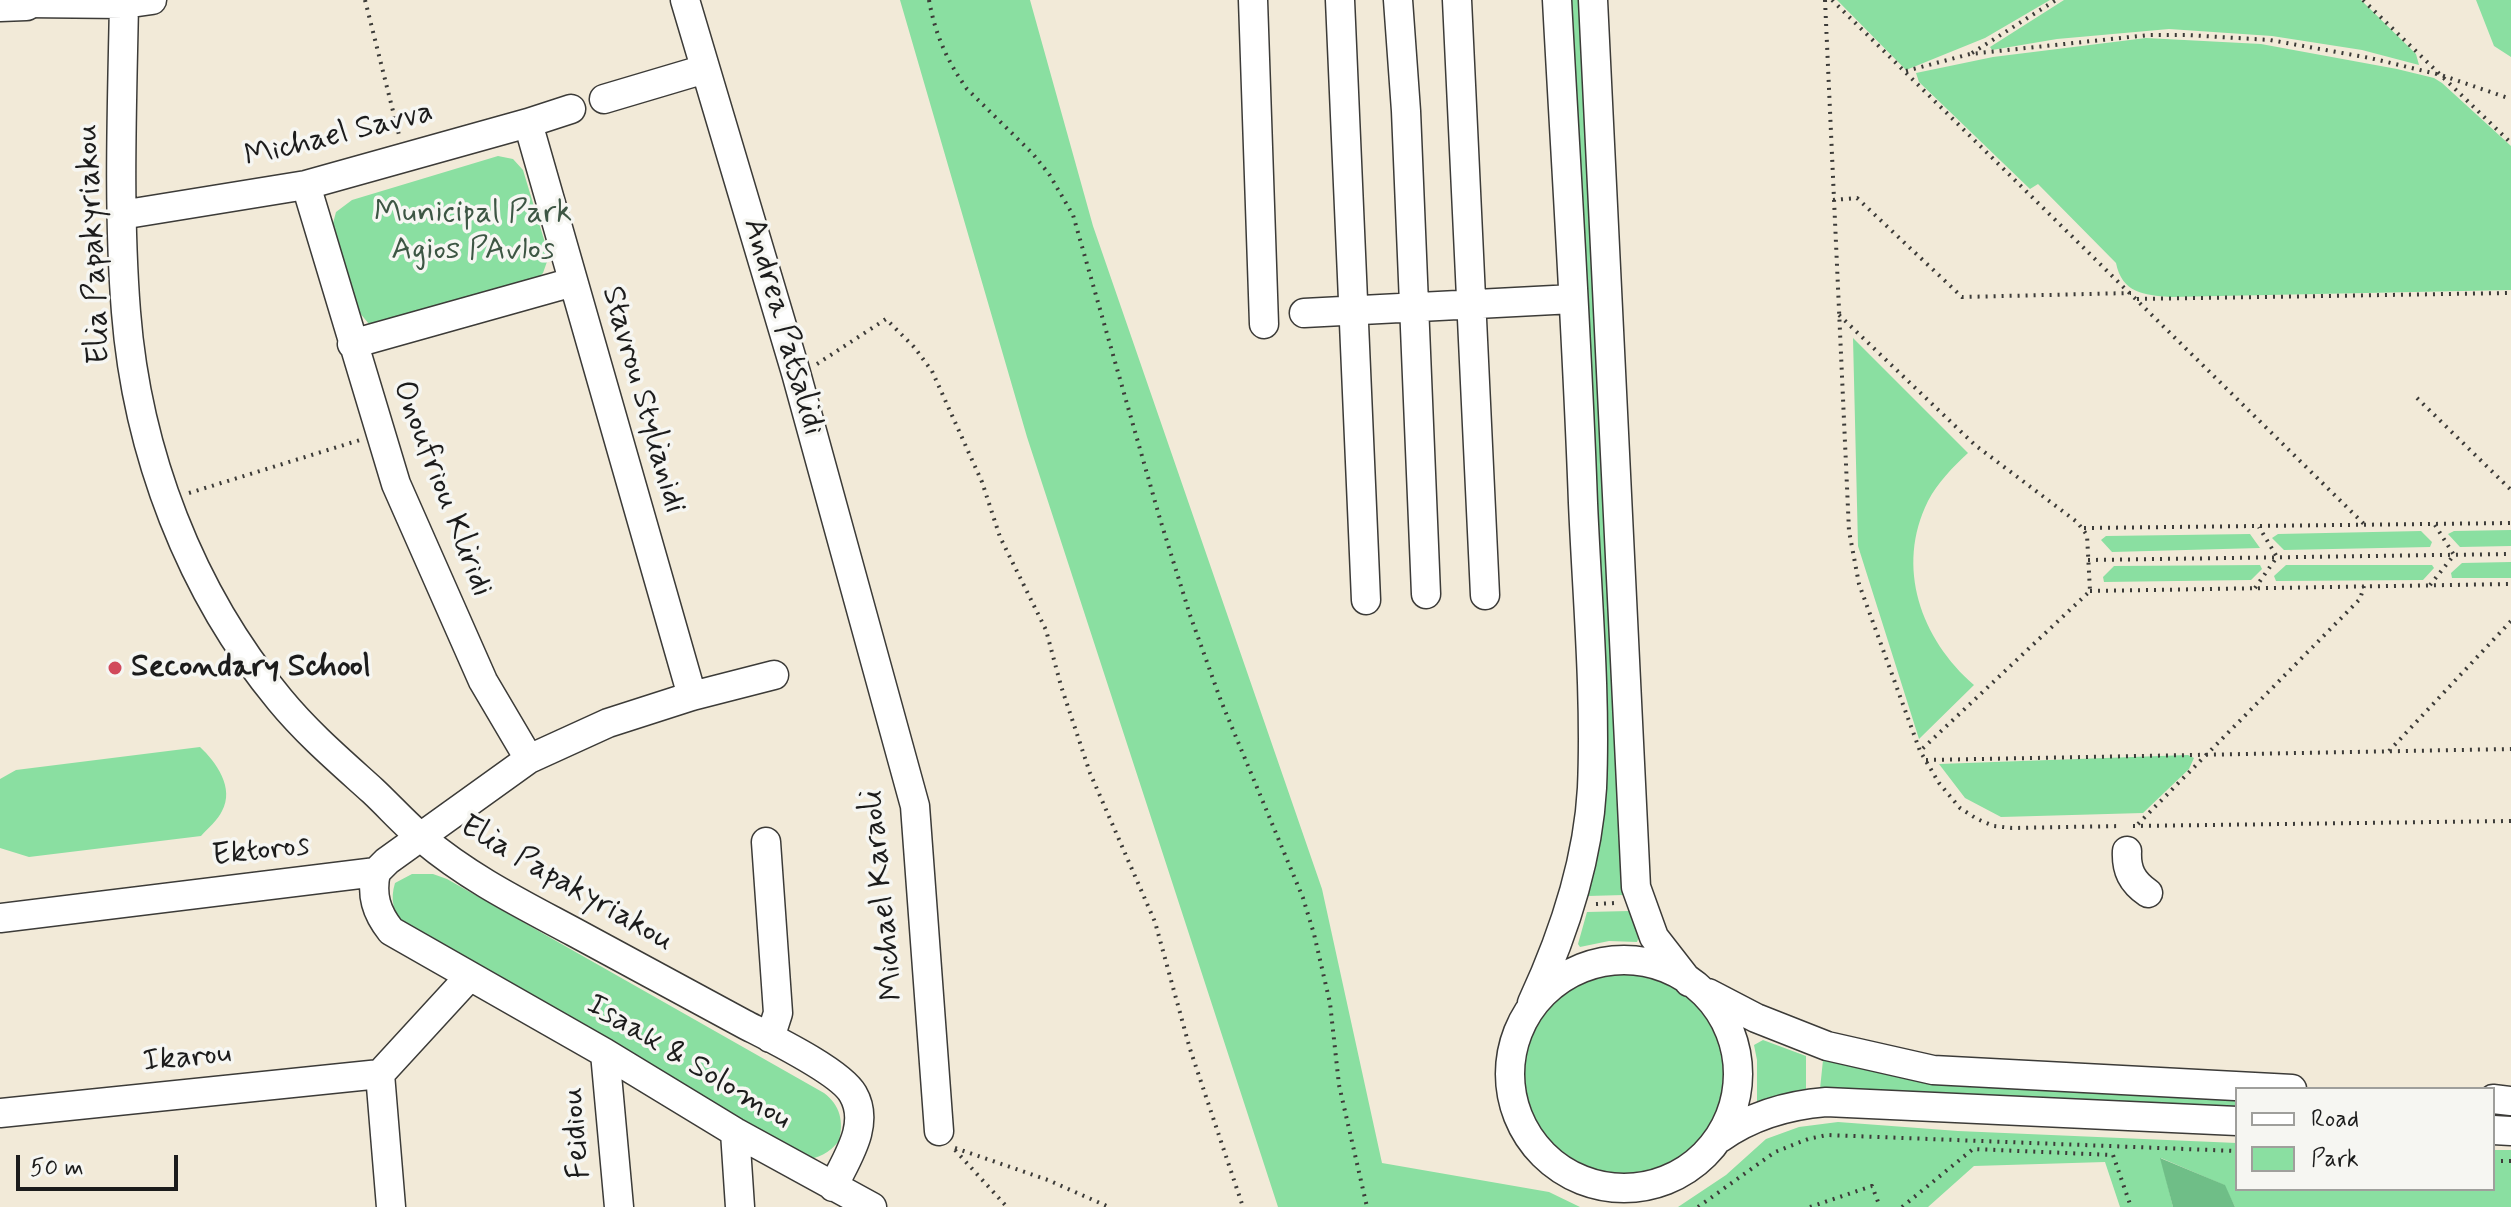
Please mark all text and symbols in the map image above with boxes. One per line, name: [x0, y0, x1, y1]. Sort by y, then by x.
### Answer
street label: Michael Savva: [241, 94, 437, 178]
street label: Elia Papakyriakou: [70, 123, 120, 365]
park label: Municipal Park Agios PAvlos: [374, 195, 572, 270]
street label: Andrea Patsalidi: [733, 214, 831, 440]
street label: Stavrou Stylianidi: [591, 282, 693, 518]
street label: Onoufriou Kliridi: [382, 375, 500, 603]
place label: Secondary School: [131, 649, 371, 687]
marker: Secondary School: [106, 659, 124, 677]
street label: Michael Karaoli: [854, 788, 914, 1002]
street label: Elia Papakyriakou: [452, 808, 680, 962]
street label: Ektoros: [210, 827, 312, 877]
street label: Isaak & Solomou: [579, 987, 797, 1139]
street label: Ikarou: [141, 1035, 233, 1083]
street label: Feidiou: [555, 1086, 601, 1180]
legend: [2235, 1087, 2495, 1191]
text: Road: [2311, 1104, 2359, 1135]
scale bar: [20, 1139, 182, 1189]
text: Park: [2311, 1144, 2359, 1175]
text: 50 m: [30, 1153, 84, 1184]

